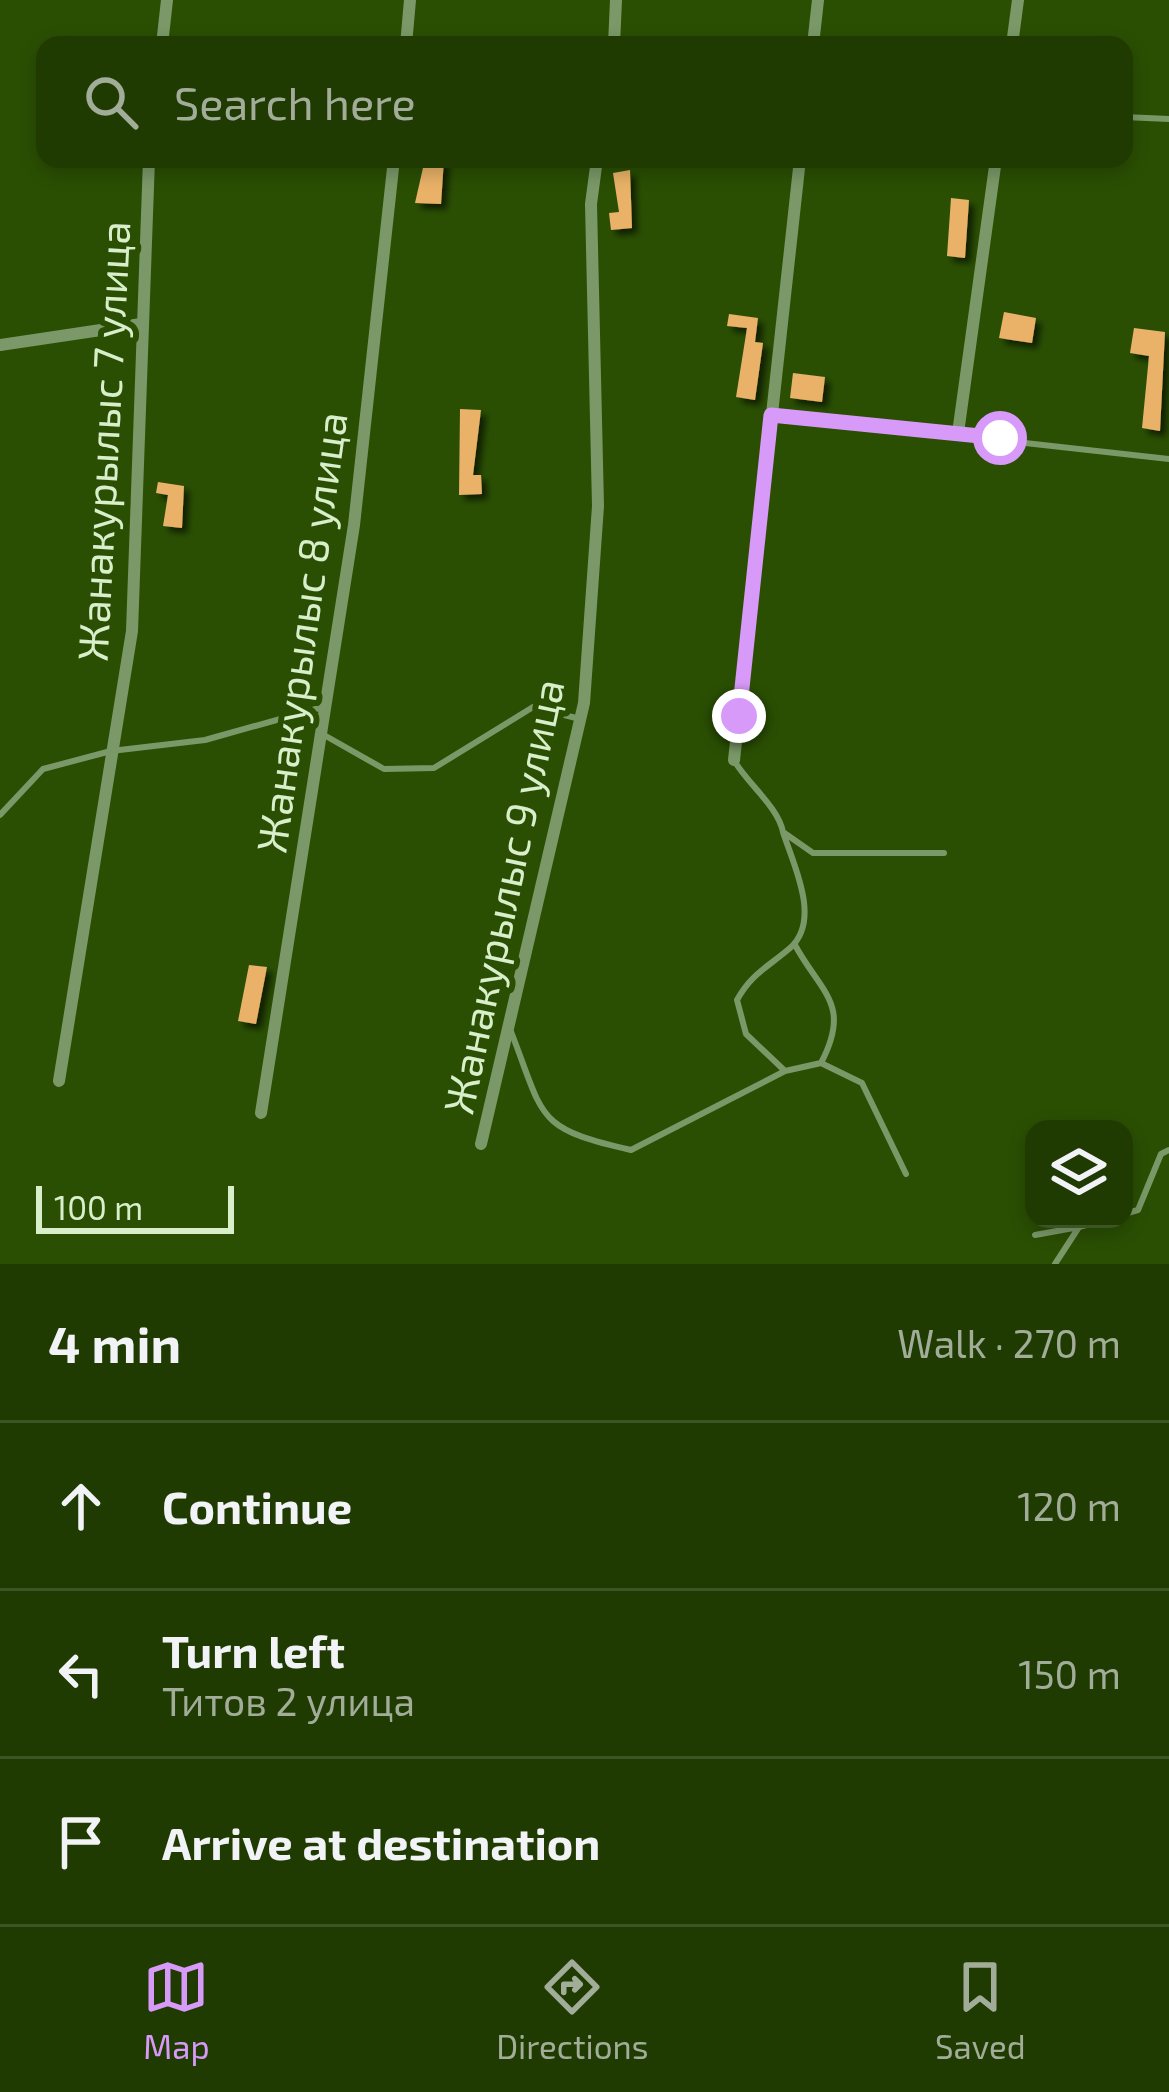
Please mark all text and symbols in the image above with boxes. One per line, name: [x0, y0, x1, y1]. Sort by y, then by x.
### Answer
search box: [36, 36, 1133, 168]
icon: search: [78, 69, 144, 135]
text: Search here: [174, 75, 416, 129]
street label: Жанакурылыс 7 улица: [66, 220, 139, 662]
street label: Жанакурылыс 8 улица: [244, 408, 357, 856]
route start: [973, 411, 1027, 465]
street label: Жанакурылыс 9 улица: [431, 674, 574, 1118]
route end: [712, 689, 766, 743]
map controls: [1025, 1120, 1133, 1228]
button: layers: [1025, 1120, 1133, 1228]
scale bar: [36, 1180, 234, 1233]
text: 100 m: [54, 1187, 143, 1227]
text: 4 min: [48, 1312, 181, 1373]
text: Walk · 270 m: [897, 1319, 1121, 1366]
icon: ahead: [48, 1473, 114, 1539]
text: Continue: [162, 1479, 352, 1533]
text: 120 m: [1017, 1482, 1121, 1529]
text: Turn left: [162, 1623, 345, 1677]
icon: left: [48, 1641, 114, 1707]
text: 150 m: [1018, 1650, 1121, 1697]
text: Титов 2 улица: [162, 1677, 415, 1724]
icon: arrive: [48, 1809, 114, 1875]
text: Arrive at destination: [162, 1815, 600, 1869]
tab: Map: [143, 1954, 210, 2066]
tab: Directions: [496, 1954, 648, 2066]
tab: Saved: [935, 1954, 1026, 2066]

